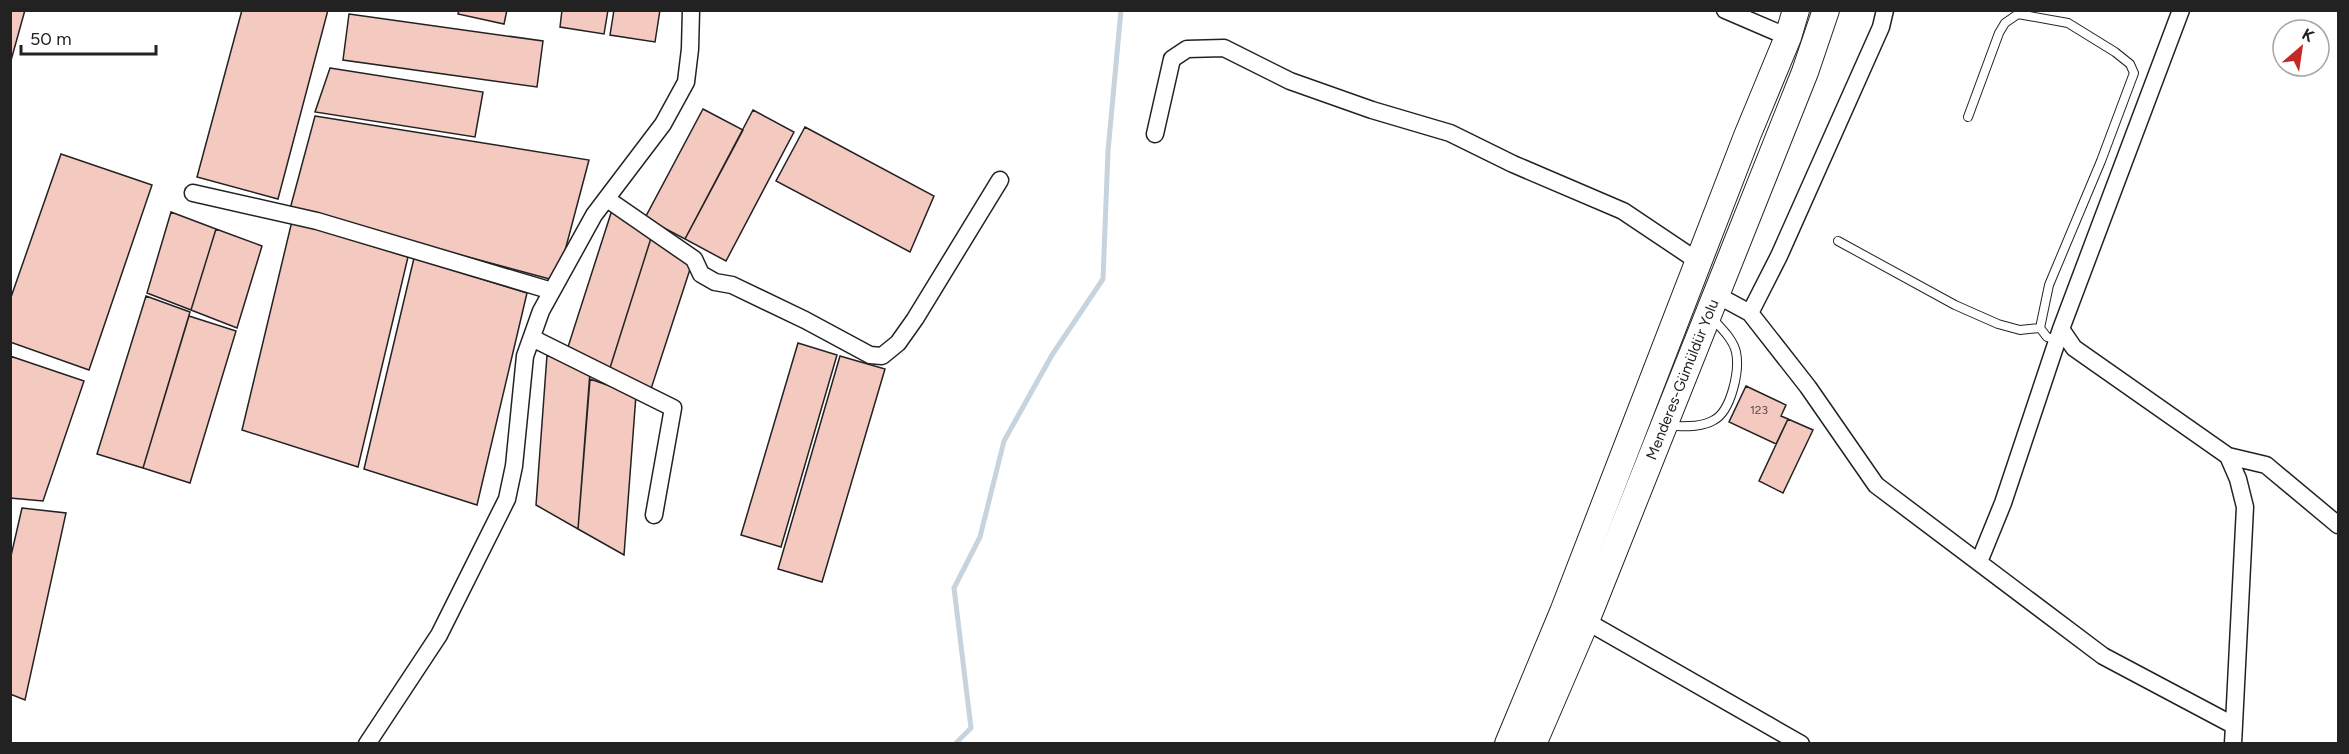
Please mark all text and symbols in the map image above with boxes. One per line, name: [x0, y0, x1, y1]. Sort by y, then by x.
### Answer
scale bar: [21, 18, 156, 56]
north arrow: [2271, 18, 2331, 78]
text: K: [2299, 24, 2318, 46]
text: 50 m: [30, 28, 72, 50]
street label: Menderes-Gümüldür Yolu: [1642, 296, 1723, 462]
house number: 123: [1750, 403, 1768, 417]

